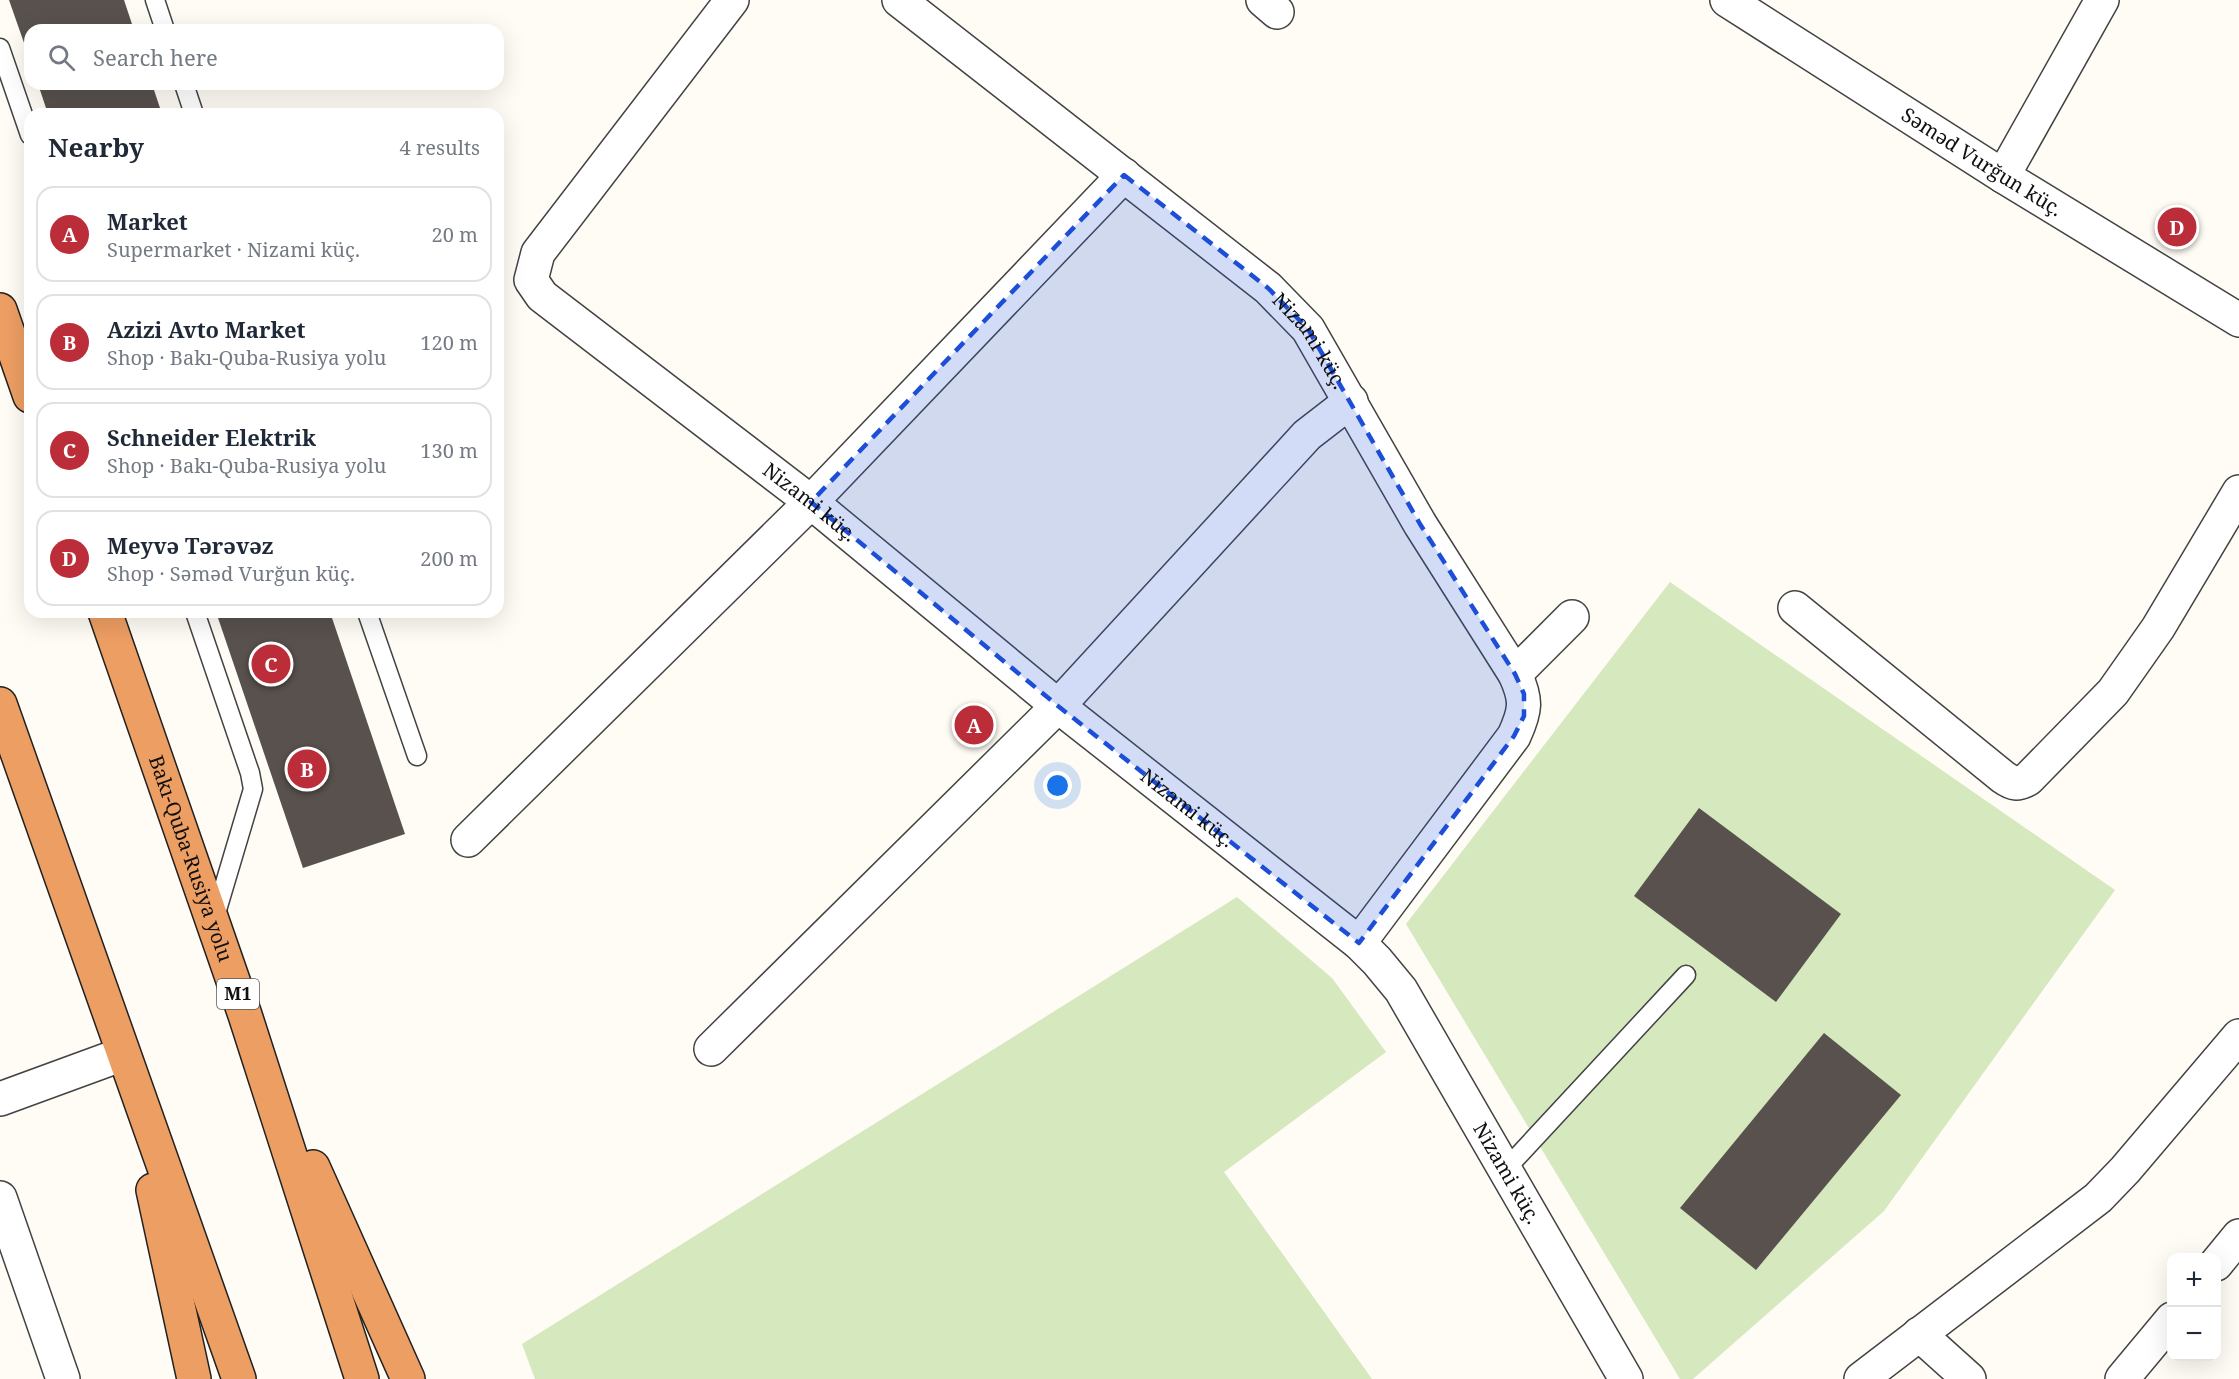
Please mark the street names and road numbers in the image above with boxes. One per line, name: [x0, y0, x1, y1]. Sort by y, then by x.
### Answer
street label: Səməd Vurğun küç.: [1897, 101, 2068, 222]
street label: Nizami küç.: [1267, 286, 1354, 394]
street label: Nizami küç.: [758, 456, 863, 547]
street label: Bakı-Quba-Rusiya yolu: [143, 752, 240, 965]
street label: Nizami küç.: [1135, 762, 1240, 853]
road number: M1: [217, 979, 259, 1009]
street label: Nizami küç.: [1467, 1117, 1547, 1228]

